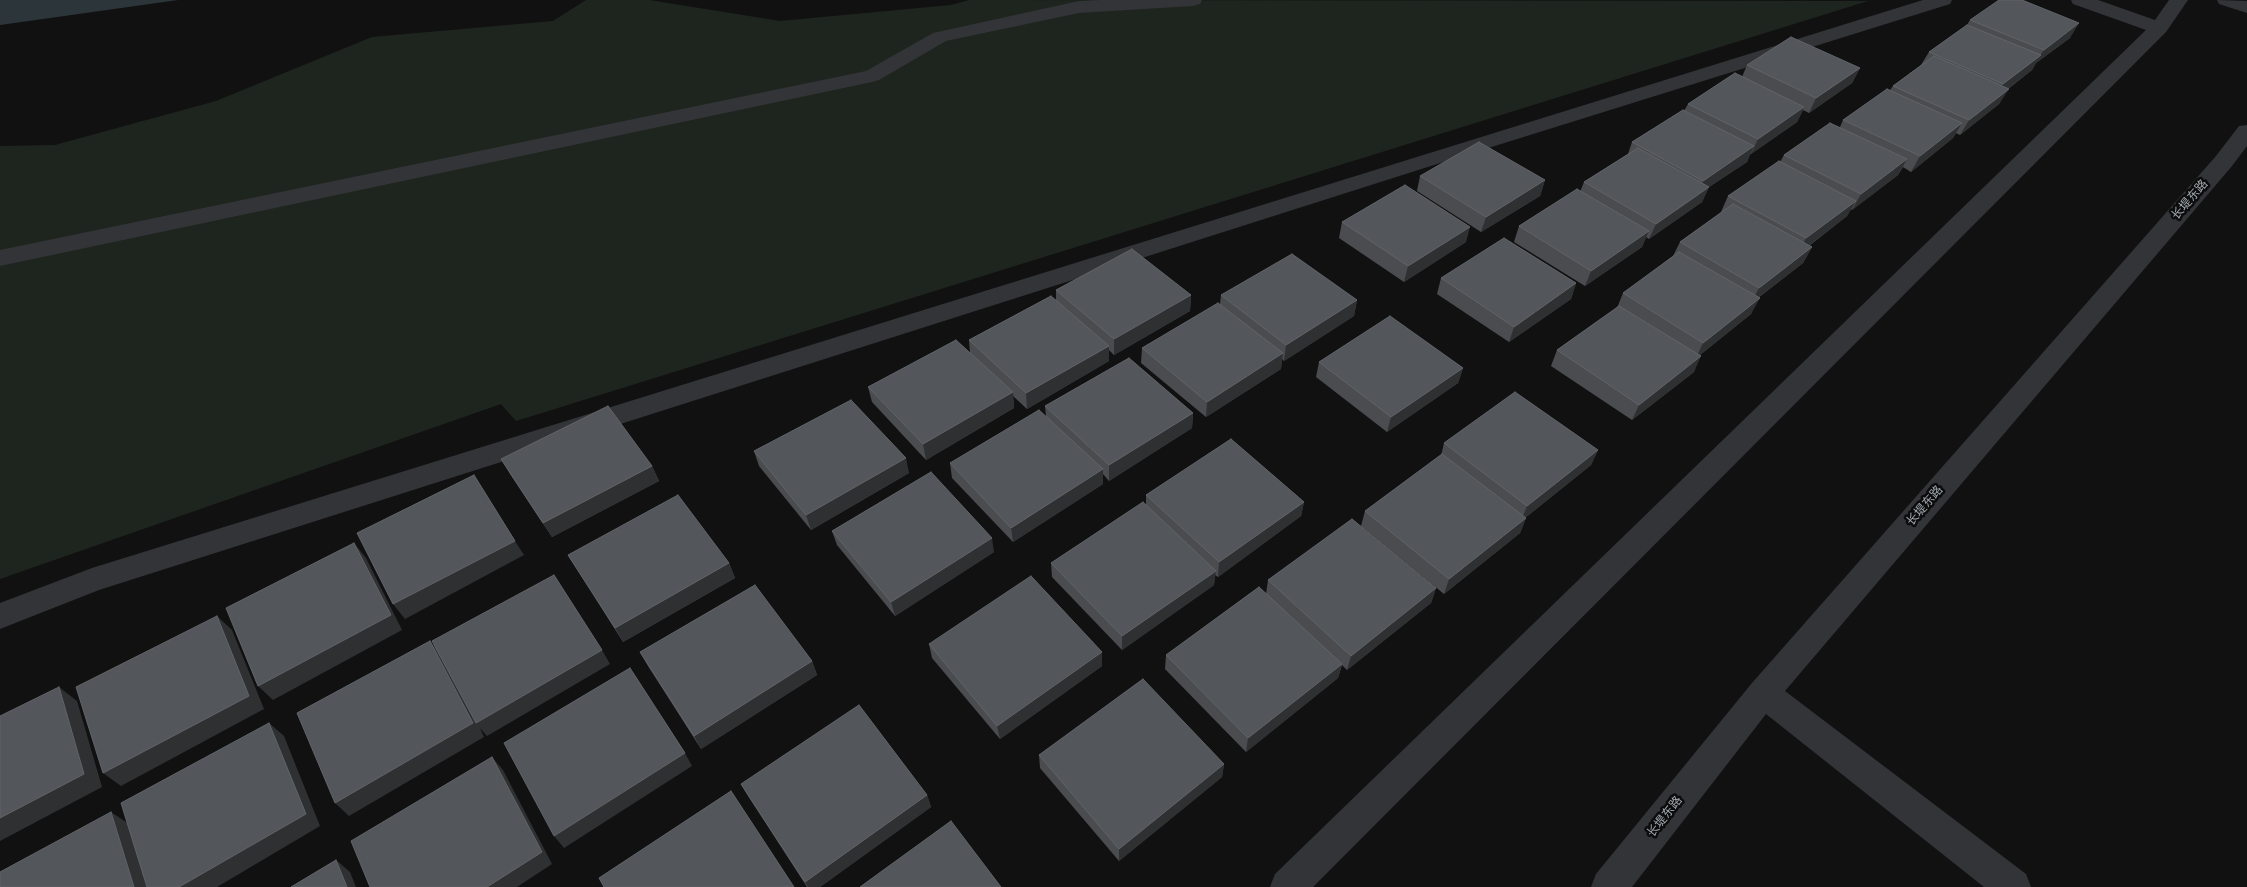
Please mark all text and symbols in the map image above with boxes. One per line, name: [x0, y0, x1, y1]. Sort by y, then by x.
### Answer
street label: 长堤东路: [2169, 177, 2211, 223]
street label: 长堤东路: [1904, 483, 1946, 529]
street label: 长堤东路: [1645, 794, 1685, 840]

